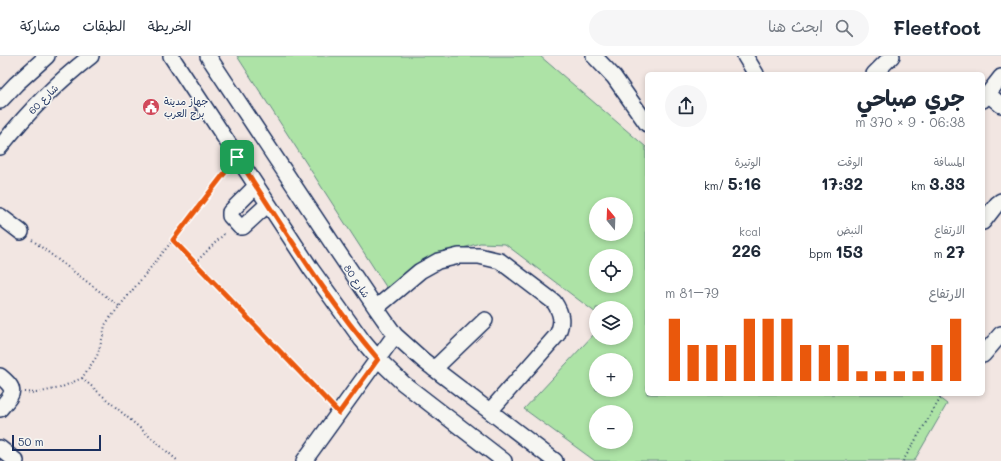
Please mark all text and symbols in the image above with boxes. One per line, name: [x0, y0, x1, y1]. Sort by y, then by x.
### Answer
search box: [589, 10, 869, 46]
text: Fleetfoot: [893, 15, 981, 40]
text: مشاركة: [20, 16, 60, 35]
text: الطبقات: [82, 16, 126, 35]
text: الخريطة: [148, 16, 191, 35]
text: ابحث هنا: [768, 16, 823, 36]
icon: search: [833, 17, 855, 39]
street label: شارع 60: [25, 81, 62, 118]
text: جري صباحي: [857, 83, 965, 112]
button: share: [665, 85, 707, 127]
place label: جهاز مدينة برج العرب: [164, 94, 209, 121]
public building icon: جهاز مدينة برج العرب: [141, 97, 161, 117]
text: 06:38 · 9 × 370 m: [855, 113, 965, 130]
pin: [220, 140, 254, 174]
icon: arrive: [226, 146, 248, 168]
text: الوتيرة: [734, 154, 761, 169]
text: الوقت: [837, 154, 863, 169]
text: المسافة: [934, 154, 965, 169]
text: 5:16: [728, 172, 761, 194]
text: 17:32: [821, 172, 863, 194]
text: 3.33: [929, 172, 965, 194]
text: /km: [704, 178, 728, 193]
text: km: [911, 178, 929, 193]
north arrow: [589, 197, 633, 241]
map controls: [589, 197, 633, 449]
text: النبض: [837, 222, 863, 237]
text: الارتفاع: [934, 222, 965, 237]
text: kcal: [739, 224, 761, 239]
text: 226: [732, 239, 761, 261]
text: 153: [835, 240, 863, 262]
text: 27: [946, 240, 965, 262]
text: bpm: [809, 246, 835, 261]
text: m: [934, 246, 946, 261]
button: locate: [589, 249, 633, 293]
street label: شارع 80: [340, 262, 373, 301]
text: 79–81 m: [665, 284, 719, 301]
text: الارتفاع: [929, 284, 965, 301]
button: layers: [589, 301, 633, 345]
button: +: [589, 353, 633, 397]
button: −: [589, 405, 633, 449]
scale bar: [12, 433, 101, 452]
text: 50 m: [18, 434, 44, 449]

